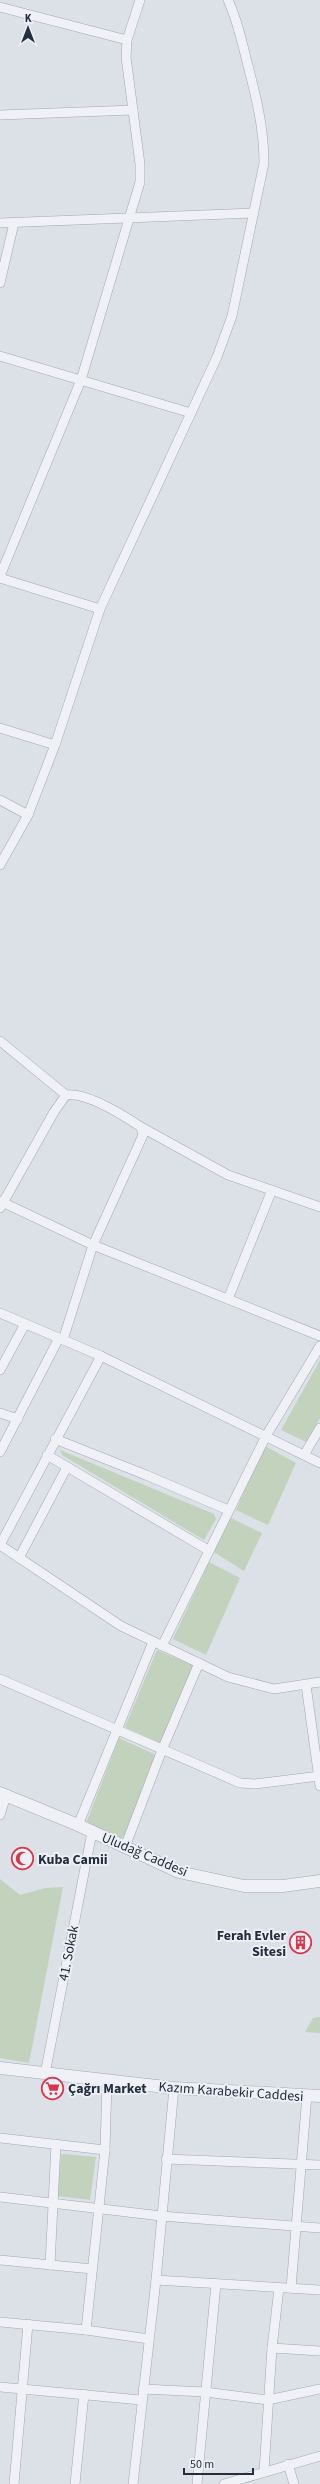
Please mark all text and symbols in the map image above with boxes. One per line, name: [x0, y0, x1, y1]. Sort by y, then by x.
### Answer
north arrow: [8, 8, 48, 48]
text: K: [25, 11, 32, 26]
street label: Uludağ Caddesi: [98, 1828, 191, 1882]
mosque icon: Kuba Camii: [9, 1846, 35, 1872]
place label: Kuba Camii: [38, 1850, 108, 1870]
street label: 41. Sokak: [54, 1924, 84, 1983]
place label: Ferah Evler Sitesi: [217, 1926, 286, 1962]
building icon: Ferah Evler Sitesi: [288, 1930, 314, 1956]
supermarket icon: Çağrı Market: [40, 2075, 66, 2101]
street label: Kazım Karabekir Caddesi: [158, 2077, 304, 2107]
place label: Çağrı Market: [68, 2079, 147, 2099]
scale bar: [184, 2450, 253, 2476]
text: 50 m: [190, 2456, 214, 2473]

